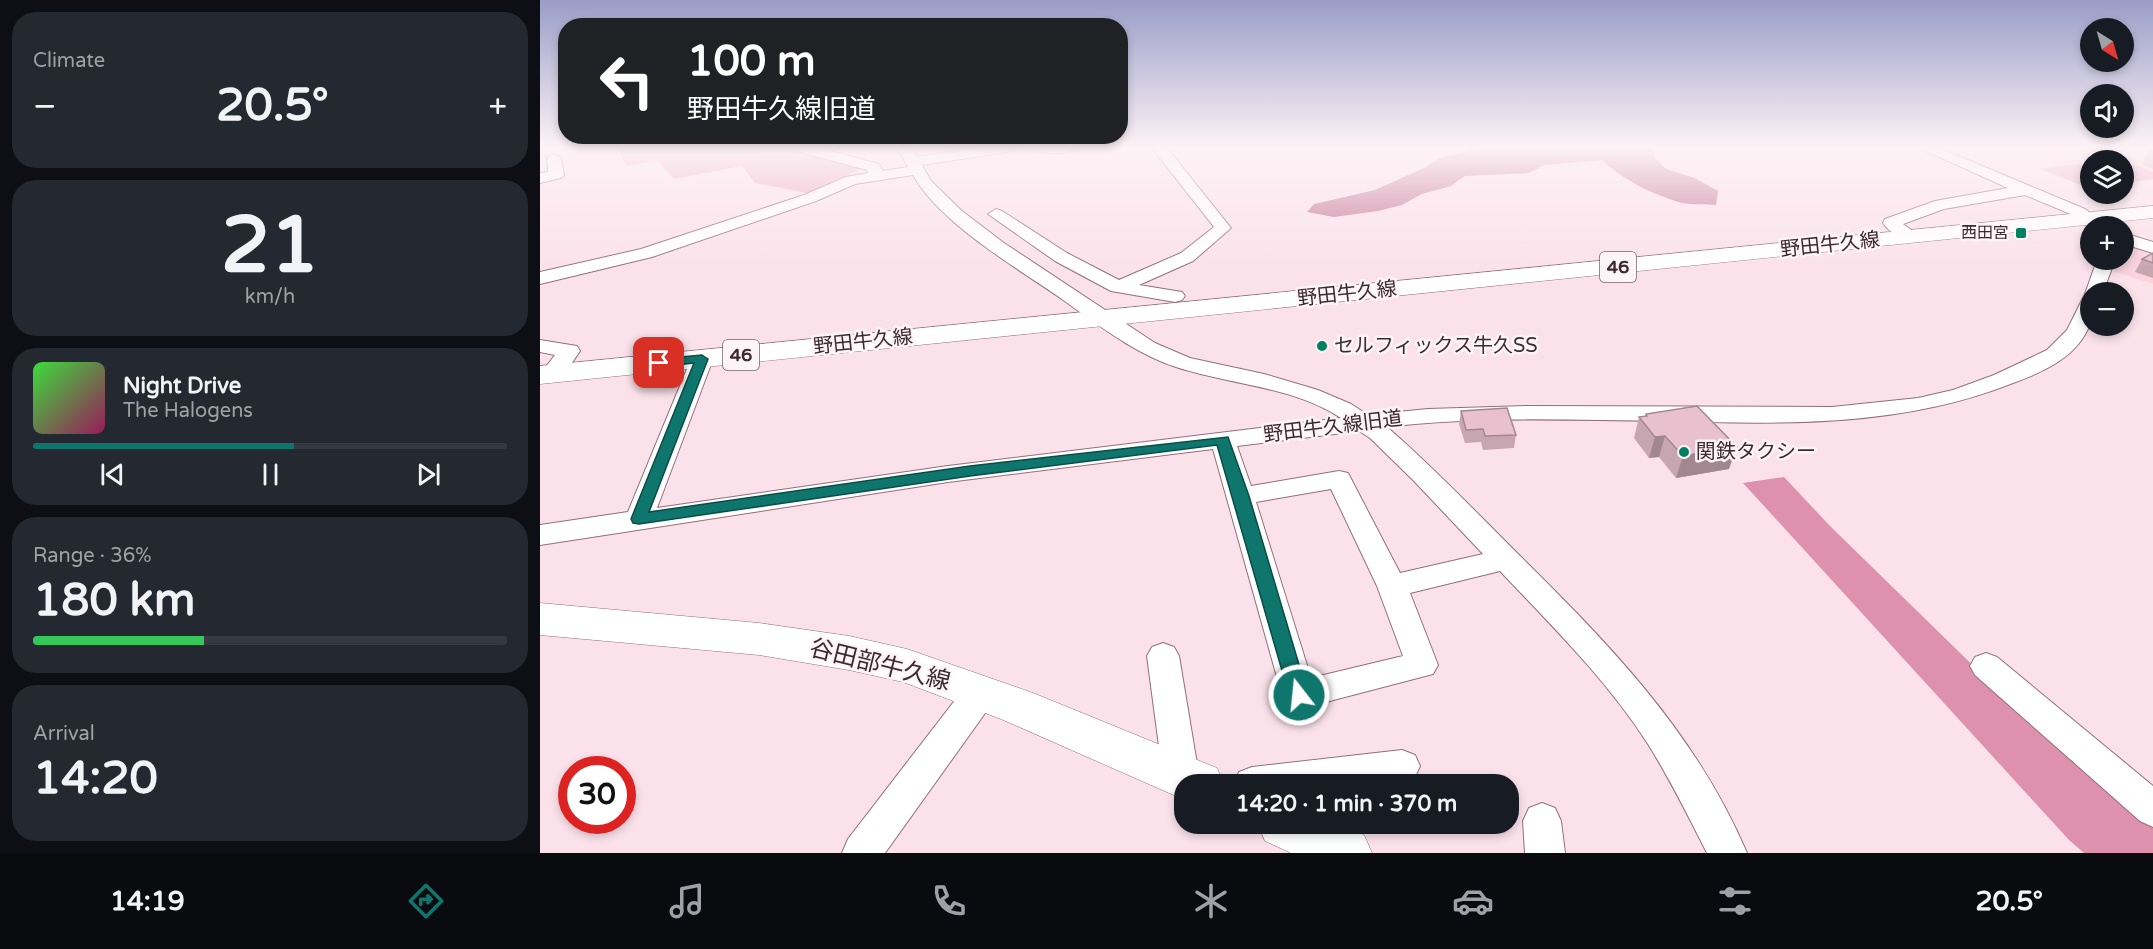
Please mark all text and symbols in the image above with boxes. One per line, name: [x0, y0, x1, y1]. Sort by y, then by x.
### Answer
north arrow: [2080, 18, 2134, 72]
map controls: [2080, 18, 2134, 336]
text: 100 m: [687, 36, 816, 87]
icon: left: [588, 42, 666, 120]
text: Climate: [33, 49, 105, 73]
text: 20.5°: [216, 79, 329, 133]
button: sound: [2080, 84, 2134, 138]
text: −: [33, 87, 57, 126]
text: +: [488, 87, 507, 126]
text: 野田牛久線旧道: [687, 93, 876, 126]
button: layers: [2080, 150, 2134, 204]
text: 21: [221, 199, 319, 293]
button: +: [2080, 216, 2134, 270]
place label: 西田宮: [1961, 223, 2009, 243]
marker: 西田宮: [2014, 226, 2028, 240]
street label: 野田牛久線: [1779, 228, 1881, 262]
road number: 46: [1600, 252, 1636, 282]
street label: 野田牛久線: [1296, 277, 1398, 311]
button: −: [2080, 282, 2134, 336]
text: km/h: [245, 285, 295, 309]
street label: 野田牛久線: [812, 325, 914, 359]
place label: セルフィックス牛久SS: [1334, 334, 1538, 358]
pin: [633, 337, 684, 388]
marker: セルフィックス牛久SS: [1315, 339, 1329, 353]
road number: 46: [723, 340, 759, 370]
icon: arrive: [642, 346, 675, 379]
text: Night Drive: [123, 373, 241, 399]
text: The Halogens: [123, 399, 253, 423]
street label: 野田牛久線旧道: [1262, 407, 1404, 447]
place label: 関鉄タクシー: [1696, 440, 1816, 464]
marker: 関鉄タクシー: [1677, 445, 1691, 459]
icon: previous: [96, 458, 129, 491]
icon: pause: [254, 458, 287, 491]
icon: next: [412, 458, 445, 491]
text: Range · 36%: [33, 544, 152, 568]
text: 180 km: [33, 574, 195, 628]
street label: 谷田部牛久線: [807, 634, 953, 696]
position arrow: [1267, 663, 1331, 727]
text: Arrival: [33, 722, 95, 746]
text: 14:20: [33, 752, 158, 806]
speed limit sign: 30: [558, 756, 636, 834]
text: 14:20 · 1 min · 370 m: [1236, 791, 1457, 817]
icon: directions: [405, 880, 447, 922]
icon: music: [666, 880, 708, 922]
icon: phone: [928, 880, 970, 922]
icon: climate: [1190, 880, 1232, 922]
icon: car: [1452, 880, 1494, 922]
icon: filters: [1714, 880, 1756, 922]
text: 14:19: [110, 885, 185, 918]
text: 20.5°: [1975, 885, 2043, 918]

